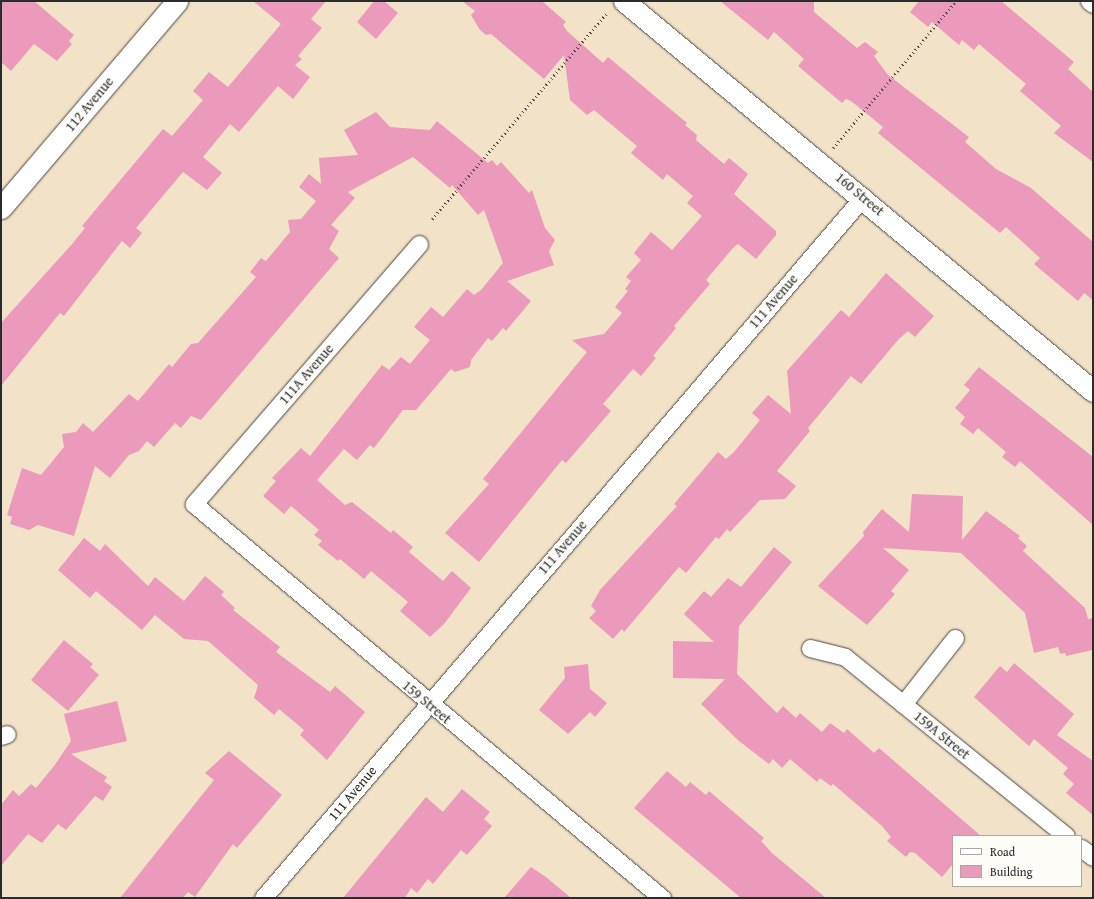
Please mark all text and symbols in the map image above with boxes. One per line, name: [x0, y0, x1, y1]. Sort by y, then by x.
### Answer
street label: 112 Avenue: [61, 73, 117, 135]
street label: 160 Street: [832, 169, 888, 219]
street label: 111 Avenue: [745, 270, 801, 332]
street label: 111A Avenue: [275, 340, 337, 408]
street label: 111 Avenue: [534, 516, 590, 578]
street label: 159 Street: [399, 677, 455, 727]
street label: 159A Street: [911, 707, 973, 763]
street label: 111 Avenue: [324, 762, 380, 824]
legend: [952, 835, 1082, 887]
text: Road: [990, 843, 1015, 860]
text: Building: [990, 863, 1033, 880]

